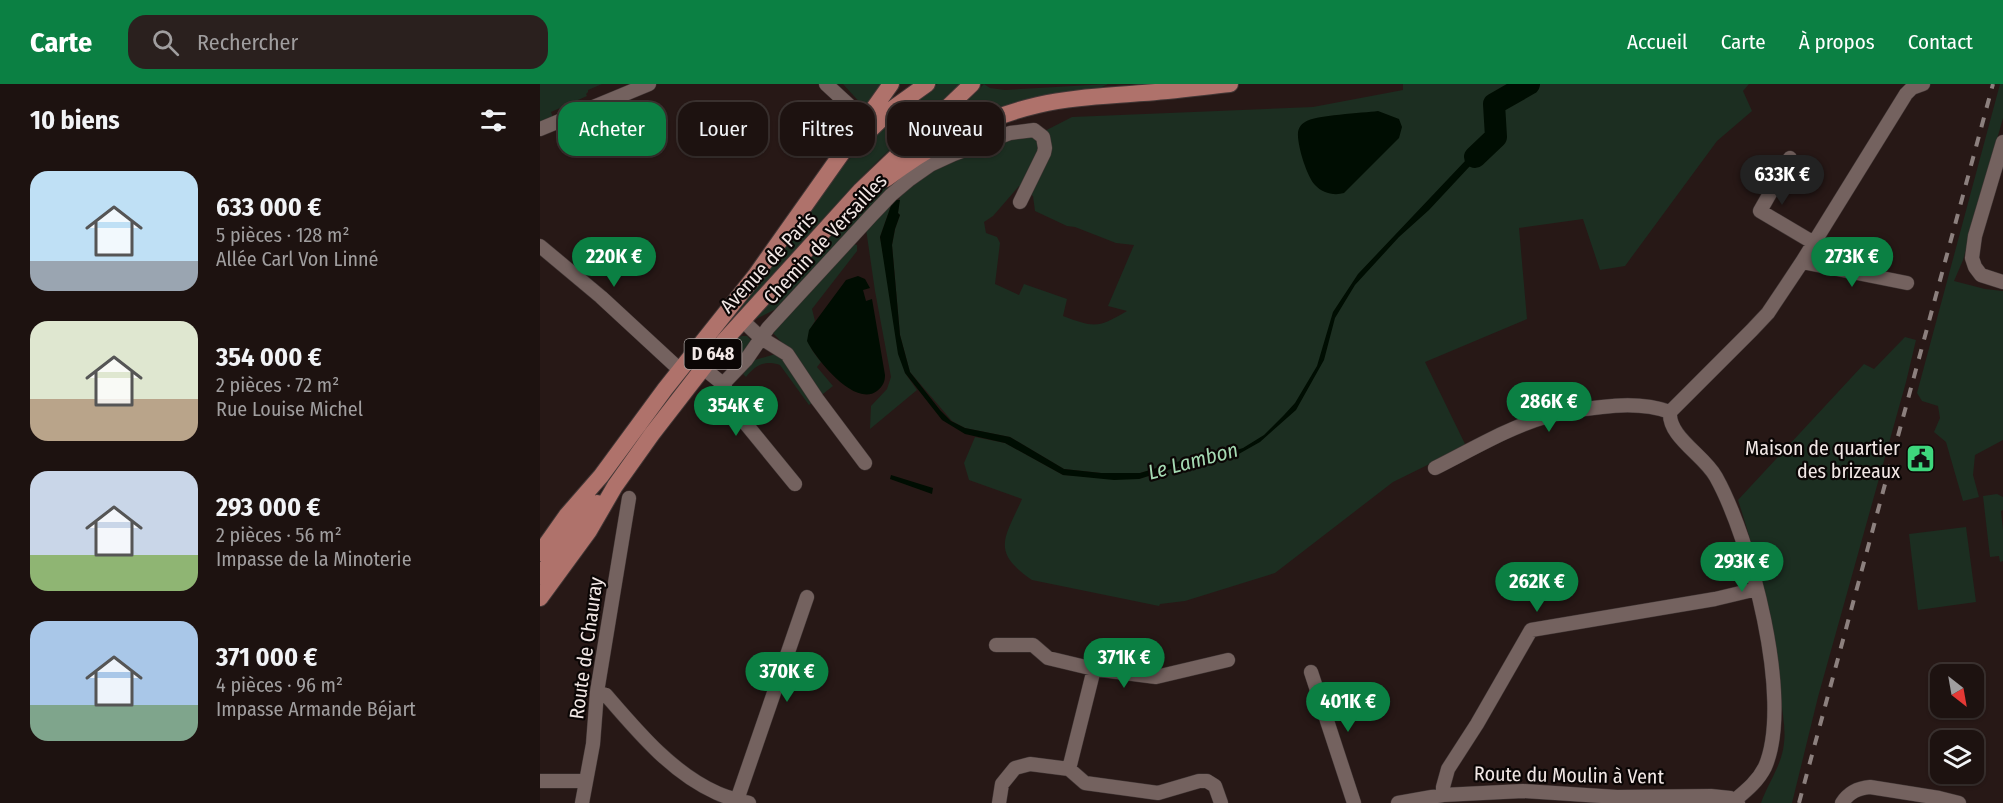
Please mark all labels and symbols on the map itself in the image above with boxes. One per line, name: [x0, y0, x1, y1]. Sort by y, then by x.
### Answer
pin: 633K €: [1733, 155, 1831, 206]
street label: Chemin de Versailles: [758, 169, 892, 309]
street label: Avenue de Paris: [715, 206, 821, 318]
pin: 220K €: [565, 237, 663, 288]
pin: 273K €: [1803, 237, 1901, 288]
road number: D 648: [684, 339, 741, 369]
pin: 286K €: [1500, 382, 1598, 433]
pin: 354K €: [687, 386, 785, 437]
water label: Le Lambon: [1145, 436, 1241, 486]
place label: Maison de quartier des brizeaux: [1745, 436, 1900, 483]
public building icon: Maison de quartier des brizeaux: [1905, 443, 1937, 475]
pin: 293K €: [1693, 542, 1791, 593]
pin: 262K €: [1488, 562, 1586, 613]
street label: Route de Chauray: [564, 575, 608, 721]
pin: 371K €: [1075, 638, 1173, 689]
pin: 370K €: [738, 652, 836, 703]
north arrow: [1930, 664, 1984, 718]
pin: 401K €: [1299, 682, 1397, 733]
street label: Route du Moulin à Vent: [1474, 761, 1665, 789]

